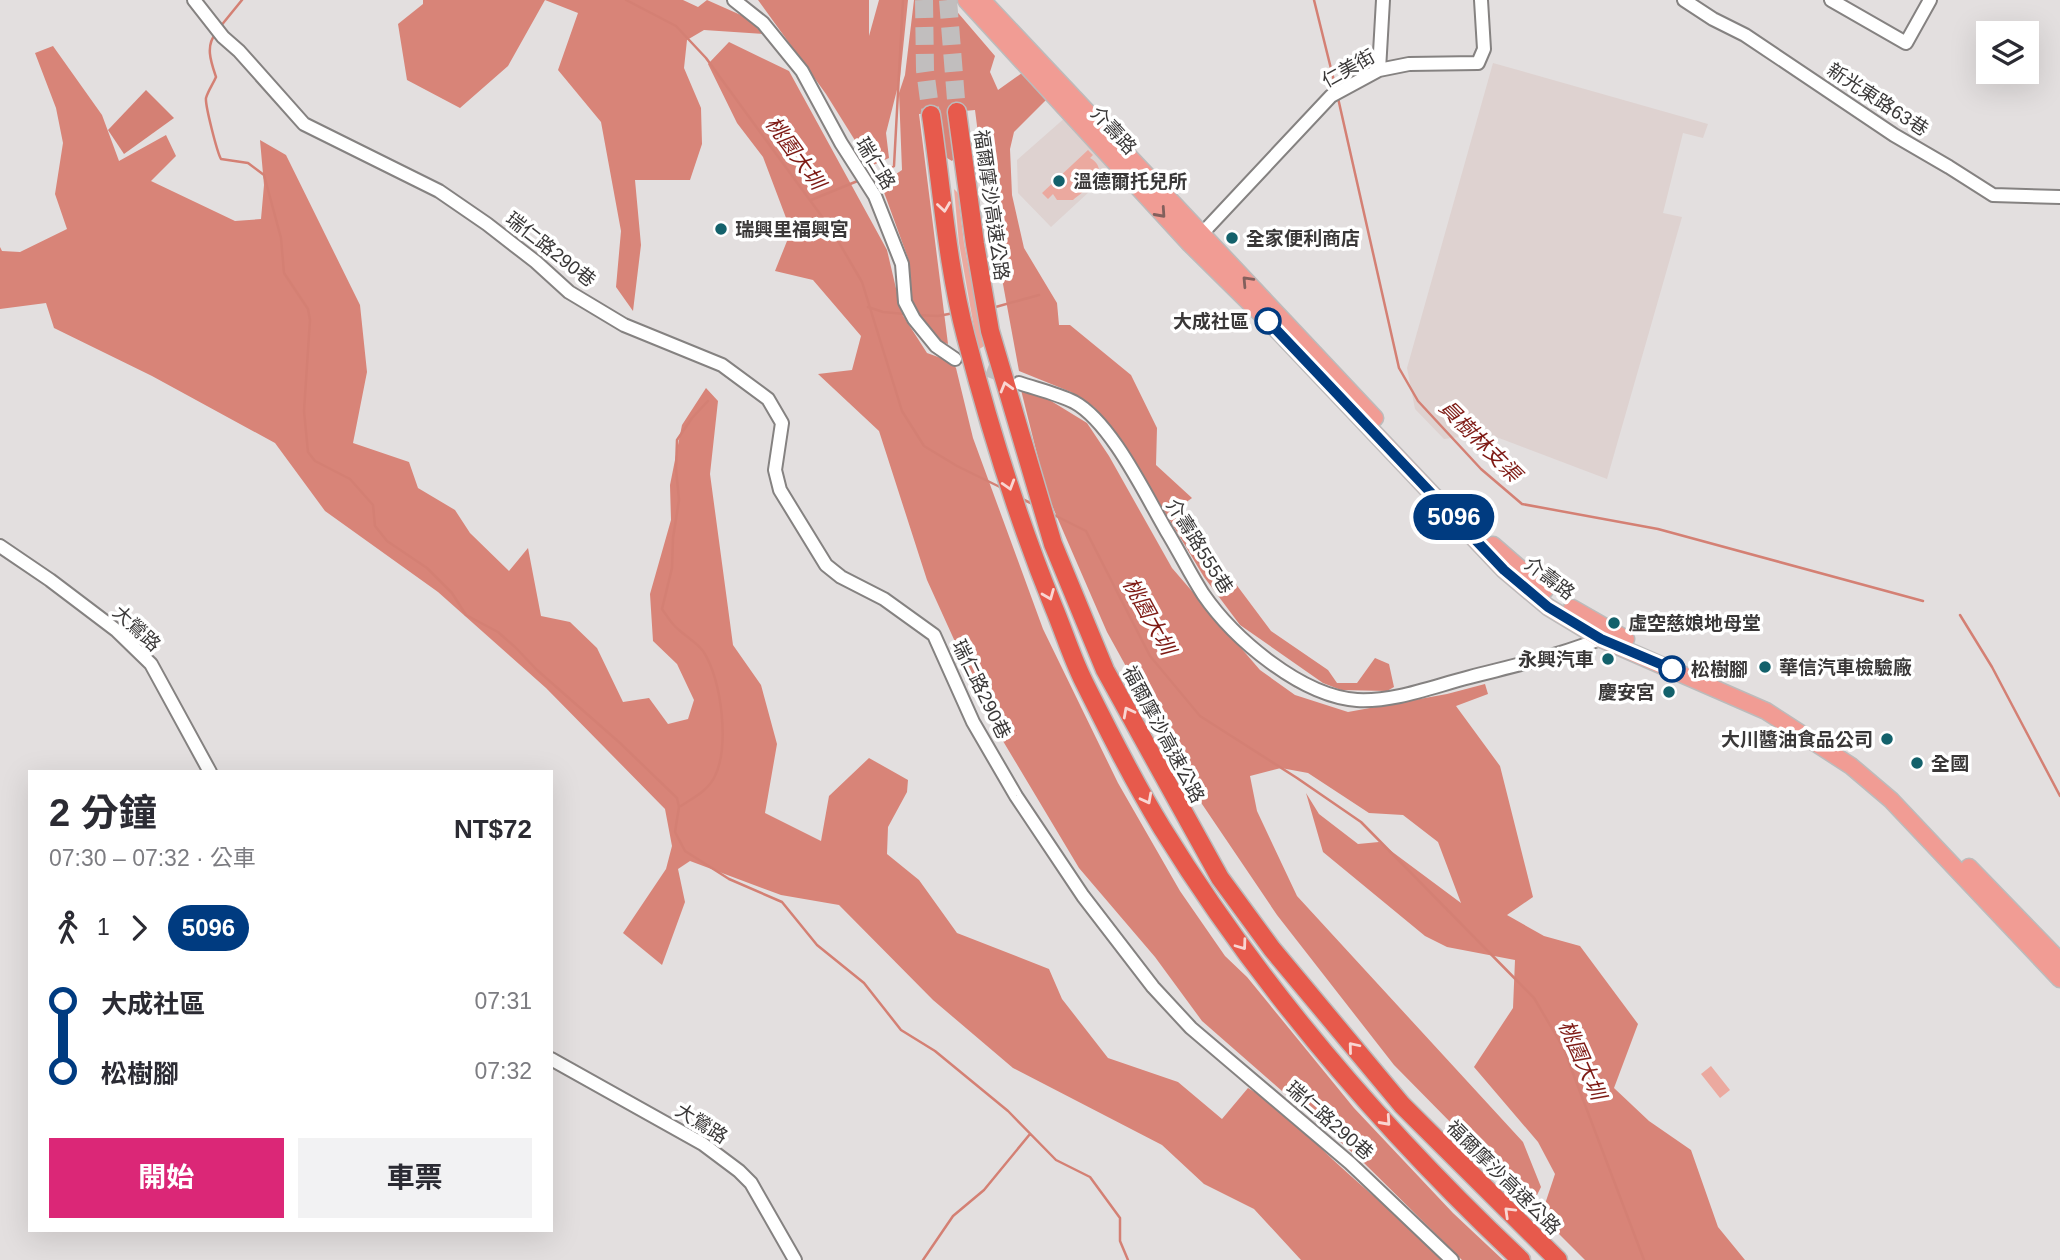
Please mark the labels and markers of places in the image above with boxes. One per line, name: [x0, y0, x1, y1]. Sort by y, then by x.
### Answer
place label: 溫德爾托兒所: [1073, 171, 1187, 192]
marker: 溫德爾托兒所: [1051, 173, 1067, 189]
place label: 瑞興里福興宮: [735, 219, 849, 240]
marker: 瑞興里福興宮: [713, 221, 729, 237]
place label: 全家便利商店: [1246, 228, 1360, 249]
marker: 全家便利商店: [1224, 230, 1240, 246]
marker: 大成社區: [1255, 308, 1281, 334]
place label: 大成社區: [1173, 311, 1249, 332]
place label: 虛空慈娘地母堂: [1628, 613, 1761, 634]
marker: 虛空慈娘地母堂: [1606, 615, 1622, 631]
place label: 永興汽車: [1518, 649, 1594, 670]
marker: 永興汽車: [1600, 651, 1616, 667]
marker: 松樹腳: [1659, 656, 1685, 682]
place label: 華信汽車檢驗廠: [1779, 657, 1912, 678]
place label: 松樹腳: [1691, 659, 1748, 680]
marker: 華信汽車檢驗廠: [1757, 659, 1773, 675]
place label: 慶安宮: [1598, 682, 1655, 703]
marker: 慶安宮: [1661, 684, 1677, 700]
place label: 大川醬油食品公司: [1721, 729, 1873, 750]
marker: 大川醬油食品公司: [1879, 731, 1895, 747]
place label: 全國: [1931, 753, 1969, 774]
marker: 全國: [1909, 755, 1925, 771]

